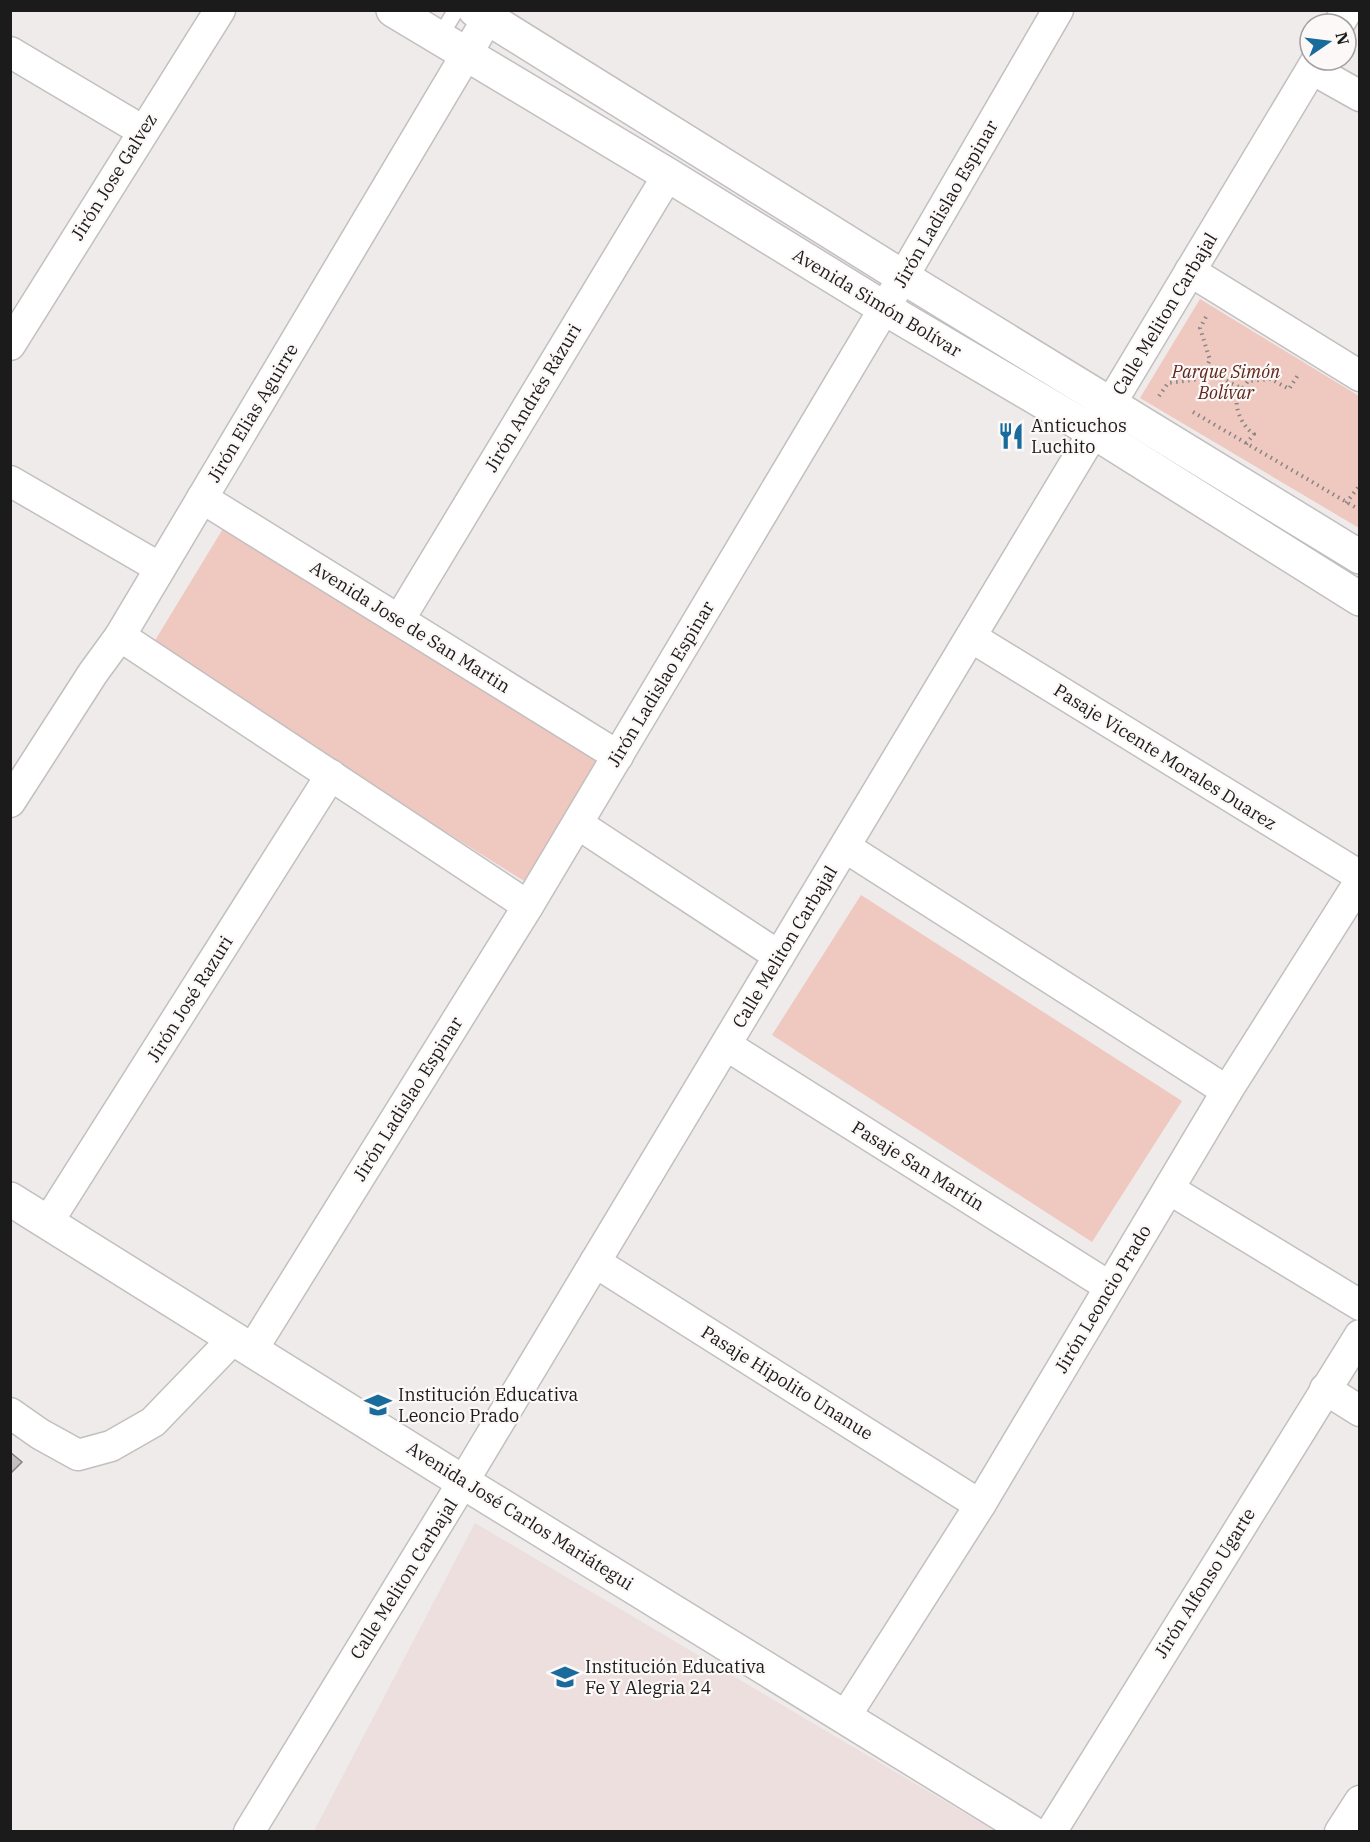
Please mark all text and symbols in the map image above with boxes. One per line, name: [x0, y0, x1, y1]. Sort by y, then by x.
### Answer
north arrow: [1298, 12, 1358, 72]
text: N: [1331, 30, 1354, 47]
street label: Jirón Jose Galvez: [65, 109, 162, 244]
street label: Jirón Ladislao Espinar: [888, 116, 1003, 292]
street label: Calle Meliton Carbajal: [1107, 228, 1222, 399]
street label: Avenida Simón Bolívar: [789, 243, 966, 362]
street label: Jirón Andrés Rázuri: [479, 319, 586, 476]
street label: Jirón Elias Aguirre: [202, 339, 303, 486]
park label: Parque Simón Bolívar: [1171, 360, 1281, 404]
place label: Anticuchos Luchito: [1031, 414, 1127, 458]
restaurant icon: Anticuchos Luchito: [996, 421, 1026, 451]
street label: Avenida Jose de San Martin: [306, 555, 515, 698]
street label: Jirón Ladislao Espinar: [602, 597, 719, 771]
street label: Pasaje Vicente Morales Duarez: [1050, 678, 1281, 835]
street label: Calle Meliton Carbajal: [727, 861, 842, 1032]
street label: Jirón José Razuri: [142, 931, 238, 1066]
street label: Jirón Ladislao Espinar: [348, 1012, 468, 1185]
street label: Pasaje San Martín: [848, 1116, 989, 1216]
street label: Jirón Leoncio Prado: [1049, 1220, 1156, 1377]
street label: Pasaje Hipolito Unanue: [697, 1320, 878, 1445]
place label: Institución Educativa Leoncio Prado: [398, 1383, 578, 1427]
school or university icon: Institución Educativa Leoncio Prado: [363, 1390, 393, 1420]
street label: Avenida José Carlos Mariátegui: [403, 1436, 638, 1595]
street label: Calle Meliton Carbajal: [345, 1494, 462, 1663]
street label: Jirón Alfonso Ugarte: [1149, 1503, 1260, 1662]
place label: Institución Educativa Fe Y Alegria 24: [585, 1655, 765, 1699]
school or university icon: Institución Educativa Fe Y Alegria 24: [550, 1662, 580, 1692]

